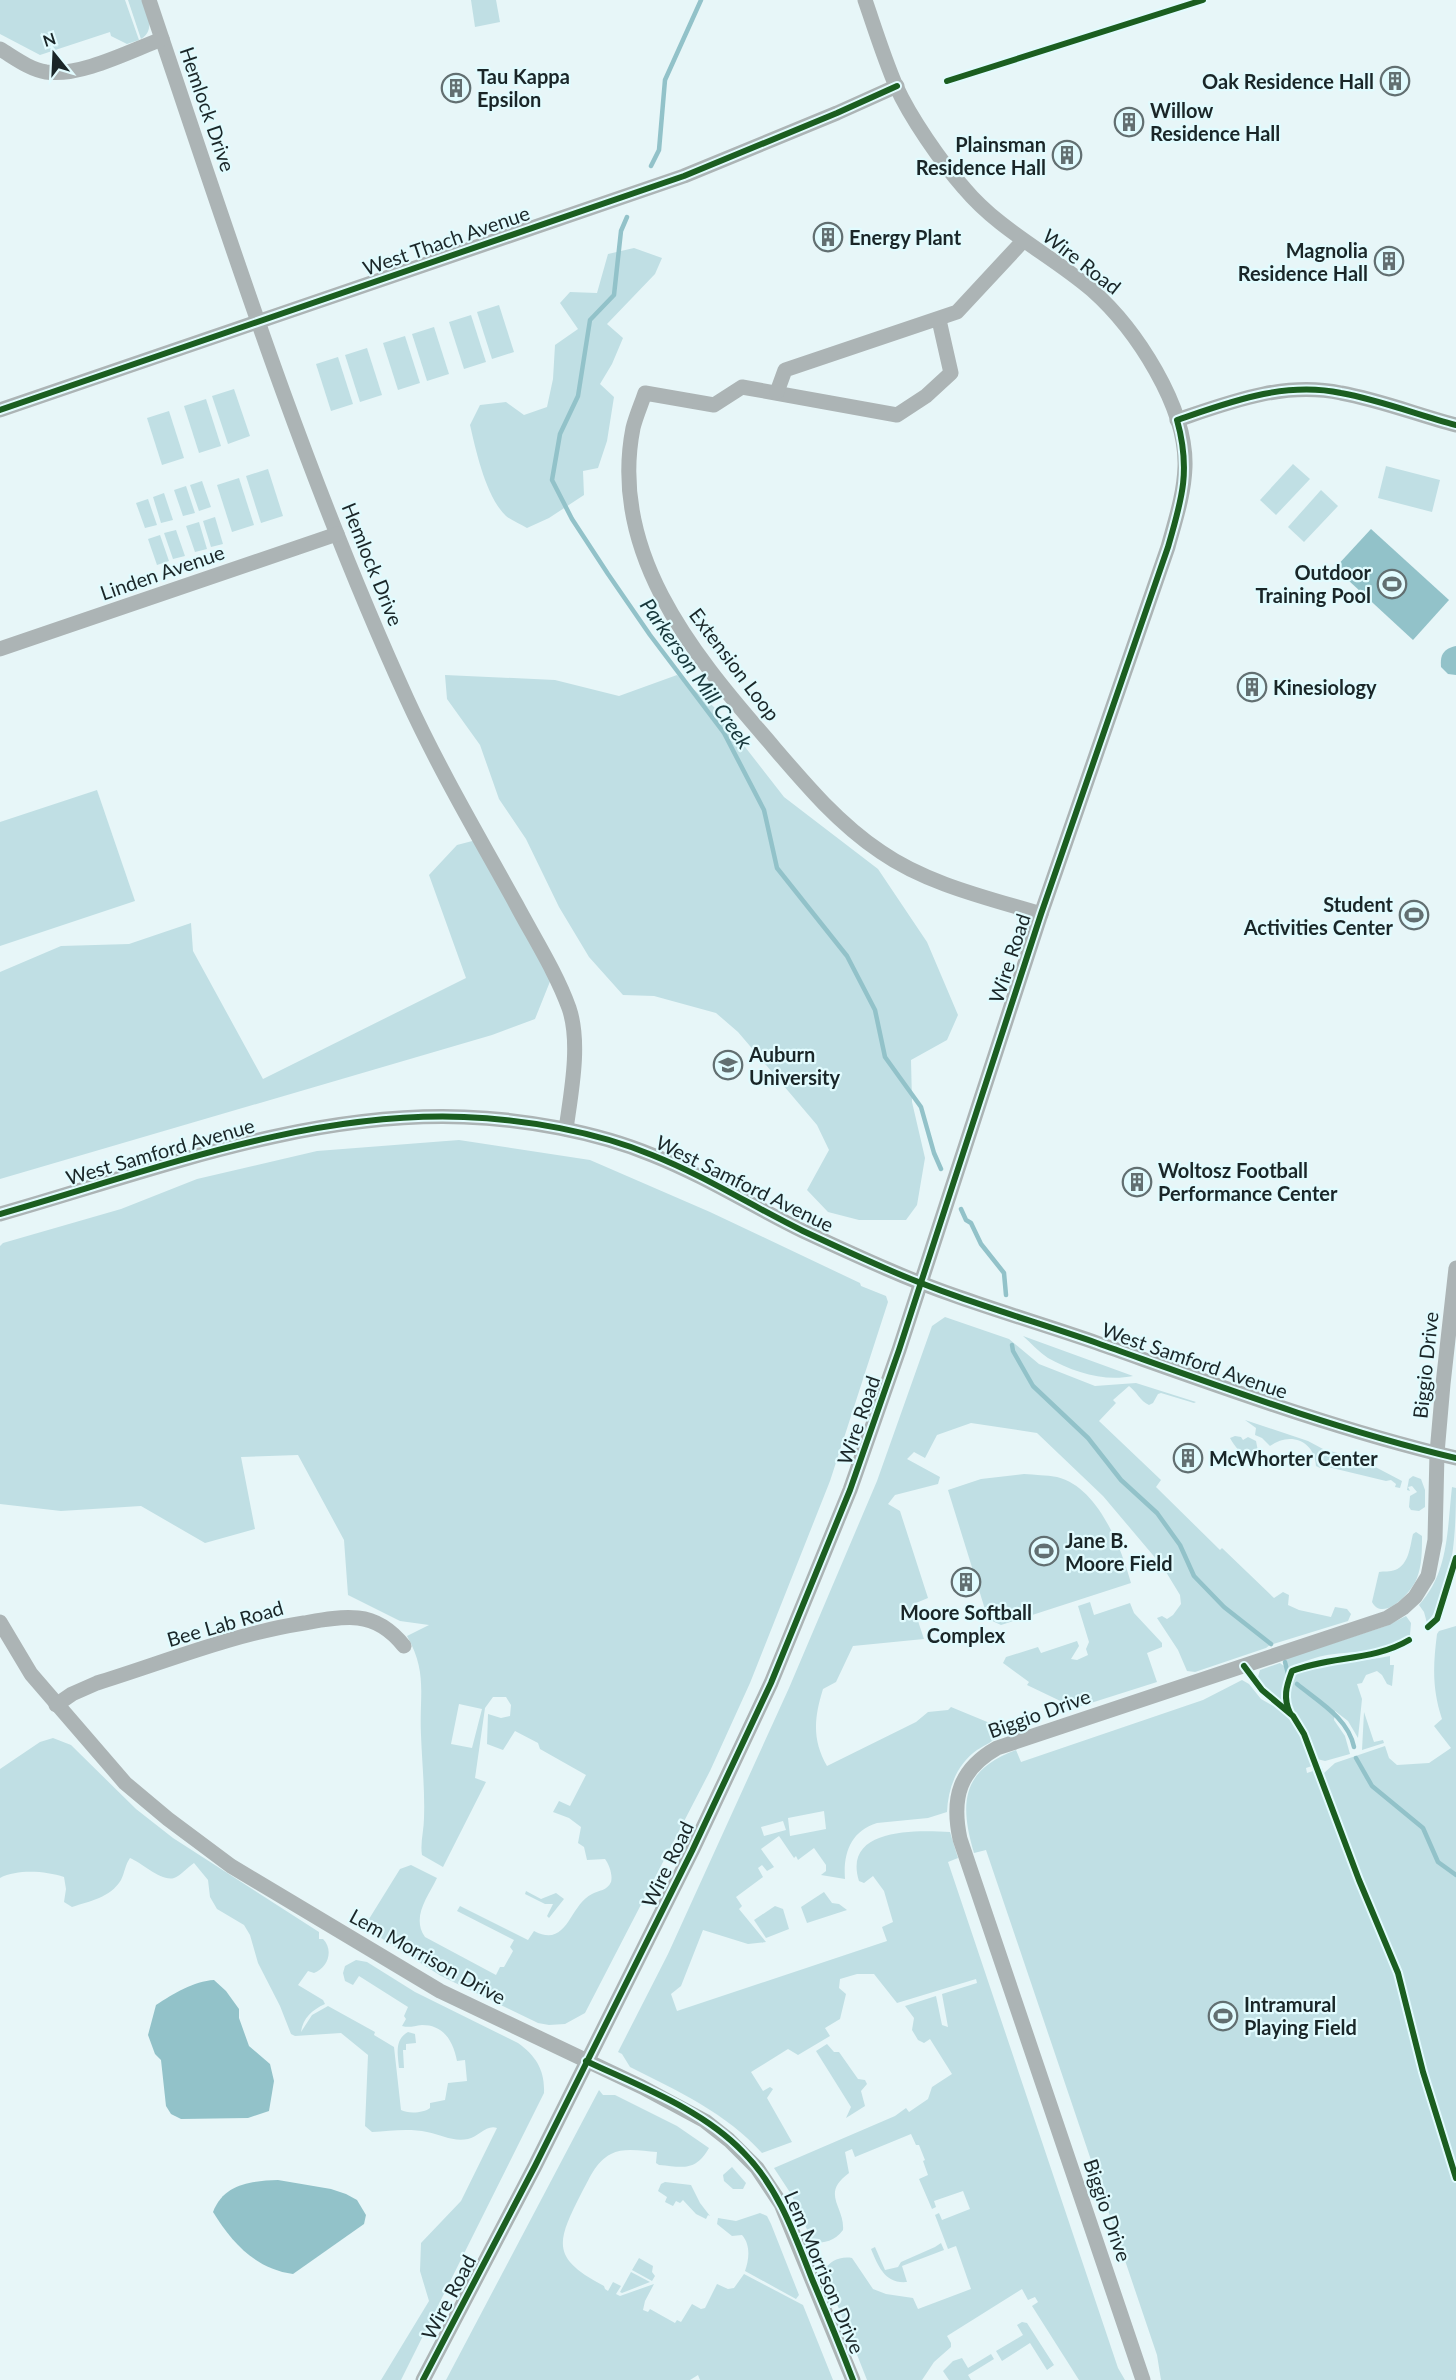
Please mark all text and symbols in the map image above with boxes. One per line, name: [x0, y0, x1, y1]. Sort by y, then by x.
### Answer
north arrow: [24, 24, 84, 84]
text: N: [40, 28, 58, 50]
street label: Hemlock Drive: [175, 43, 241, 175]
place label: Tau Kappa Epsilon: [477, 64, 570, 111]
building icon: Oak Residence Hall: [1379, 65, 1411, 97]
place label: Oak Residence Hall: [1202, 69, 1374, 93]
building icon: Tau Kappa Epsilon: [440, 72, 472, 104]
place label: Willow Residence Hall: [1150, 98, 1280, 145]
building icon: Willow Residence Hall: [1113, 106, 1145, 138]
place label: Plainsman Residence Hall: [916, 132, 1046, 179]
building icon: Plainsman Residence Hall: [1051, 139, 1083, 171]
street label: West Thach Avenue: [360, 200, 532, 280]
building icon: Energy Plant: [812, 221, 844, 253]
street label: Wire Road: [1038, 223, 1126, 299]
place label: Energy Plant: [849, 225, 962, 249]
place label: Magnolia Residence Hall: [1238, 238, 1368, 285]
building icon: Magnolia Residence Hall: [1373, 245, 1405, 277]
street label: Hemlock Drive: [337, 499, 409, 629]
street label: Linden Avenue: [97, 540, 227, 604]
place label: Outdoor Training Pool: [1256, 560, 1372, 607]
sports icon: Outdoor Training Pool: [1376, 568, 1408, 600]
water label: Parkerson Mill Creek: [636, 593, 759, 754]
street label: Extension Loop: [685, 603, 785, 725]
building icon: Kinesiology: [1236, 671, 1268, 703]
place label: Kinesiology: [1273, 675, 1377, 699]
place label: Student Activities Center: [1243, 892, 1394, 939]
sports icon: Student Activities Center: [1398, 899, 1430, 931]
street label: Wire Road: [983, 910, 1035, 1006]
place label: Auburn University: [748, 1042, 841, 1089]
school or university icon: Auburn University: [712, 1049, 744, 1081]
street label: West Samford Avenue: [63, 1113, 257, 1189]
street label: West Samford Avenue: [652, 1130, 838, 1236]
place label: Woltosz Football Performance Center: [1158, 1158, 1338, 1205]
building icon: Woltosz Football Performance Center: [1121, 1166, 1153, 1198]
street label: Biggio Drive: [1407, 1310, 1443, 1420]
street label: West Samford Avenue: [1099, 1317, 1291, 1403]
street label: Wire Road: [832, 1372, 884, 1468]
building icon: McWhorter Center: [1172, 1442, 1204, 1474]
place label: McWhorter Center: [1209, 1446, 1378, 1470]
place label: Jane B. Moore Field: [1065, 1528, 1173, 1575]
sports icon: Jane B. Moore Field: [1028, 1535, 1060, 1567]
building icon: Moore Softball Complex: [950, 1566, 982, 1598]
street label: Bee Lab Road: [164, 1595, 286, 1651]
place label: Moore Softball Complex: [900, 1600, 1032, 1647]
street label: Biggio Drive: [985, 1683, 1093, 1743]
street label: Wire Road: [636, 1817, 698, 1911]
street label: Lem Morrison Drive: [346, 1903, 510, 2009]
place label: Intramural Playing Field: [1244, 1992, 1357, 2039]
sports icon: Intramural Playing Field: [1207, 2000, 1239, 2032]
street label: Biggio Drive: [1079, 2155, 1137, 2265]
street label: Lem Morrison Drive: [780, 2187, 870, 2357]
street label: Wire Road: [416, 2251, 480, 2343]

